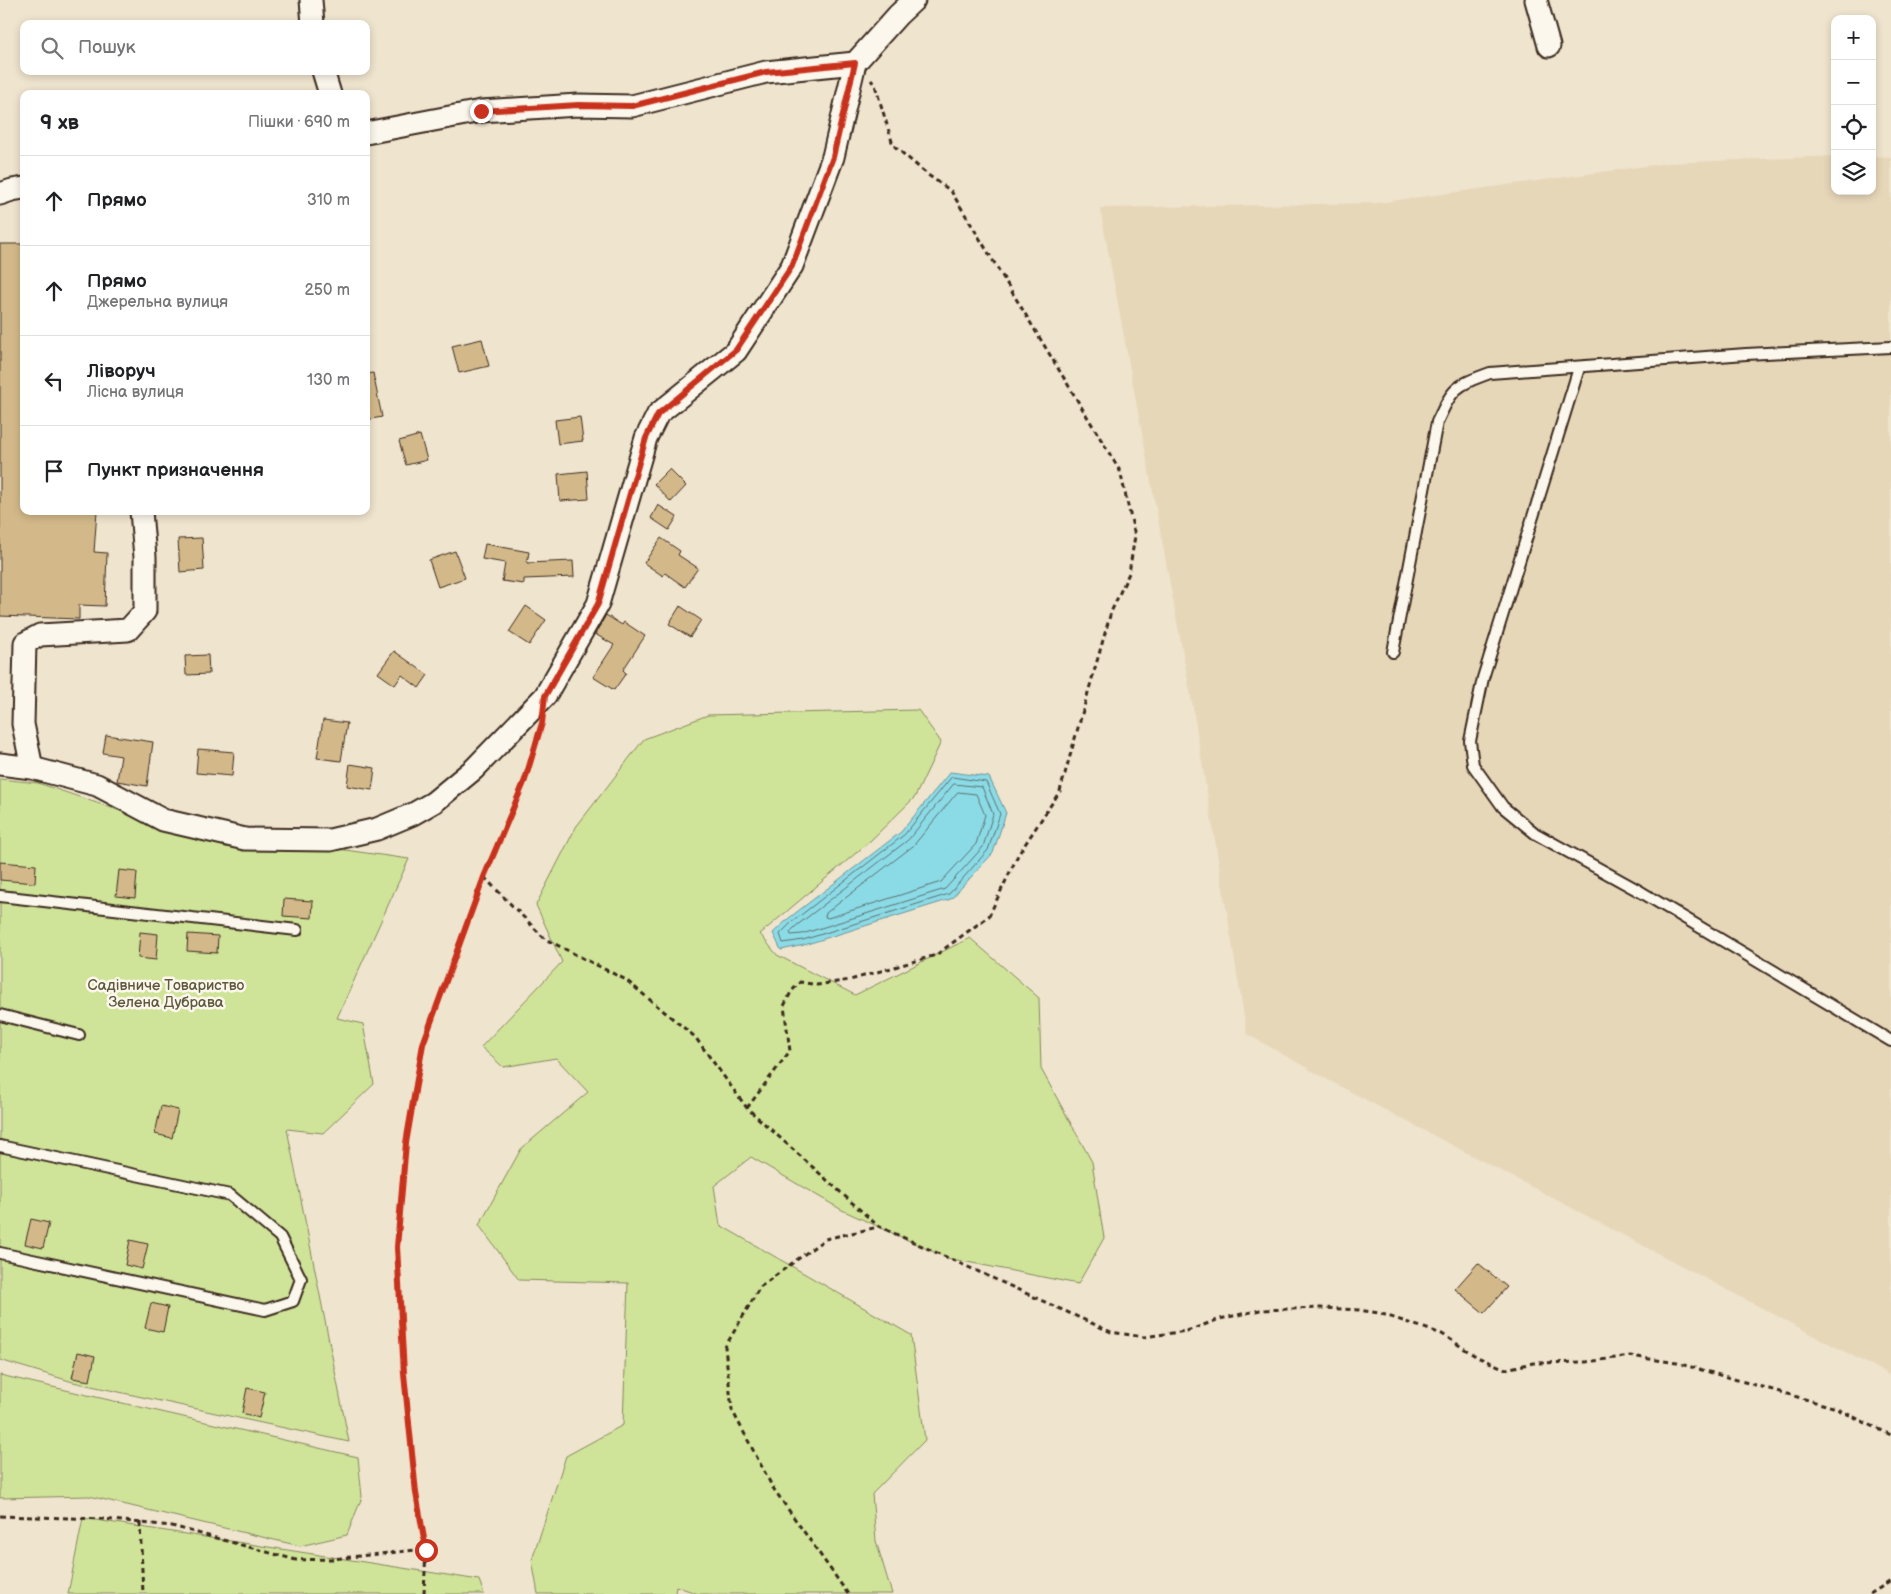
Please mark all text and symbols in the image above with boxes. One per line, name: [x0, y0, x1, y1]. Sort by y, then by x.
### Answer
map controls: [1831, 15, 1876, 195]
button: +: [1831, 15, 1876, 60]
search box: [20, 20, 370, 75]
icon: search: [38, 34, 66, 62]
text: Пошук: [78, 36, 136, 59]
button: −: [1831, 60, 1876, 105]
route end: [470, 100, 493, 123]
button: locate: [1831, 105, 1876, 150]
text: 9 хв: [40, 110, 79, 135]
text: Пішки · 690 m: [248, 113, 350, 132]
button: layers: [1831, 150, 1876, 195]
icon: ahead: [40, 187, 68, 215]
text: Прямо: [87, 189, 147, 212]
text: 310 m: [307, 191, 350, 210]
text: Прямо: [87, 270, 147, 293]
icon: ahead: [40, 277, 68, 305]
text: 250 m: [304, 281, 350, 300]
text: Джерельна вулиця: [87, 293, 228, 312]
text: Ліворуч: [87, 360, 156, 383]
icon: left: [40, 367, 68, 395]
text: 130 m: [307, 371, 350, 390]
text: Лісна вулиця: [87, 383, 184, 402]
icon: arrive: [40, 457, 68, 485]
text: Пункт призначення: [87, 459, 264, 482]
park label: Садівниче Товариство Зелена Дубрава: [88, 976, 245, 1012]
route start: [415, 1539, 438, 1562]

